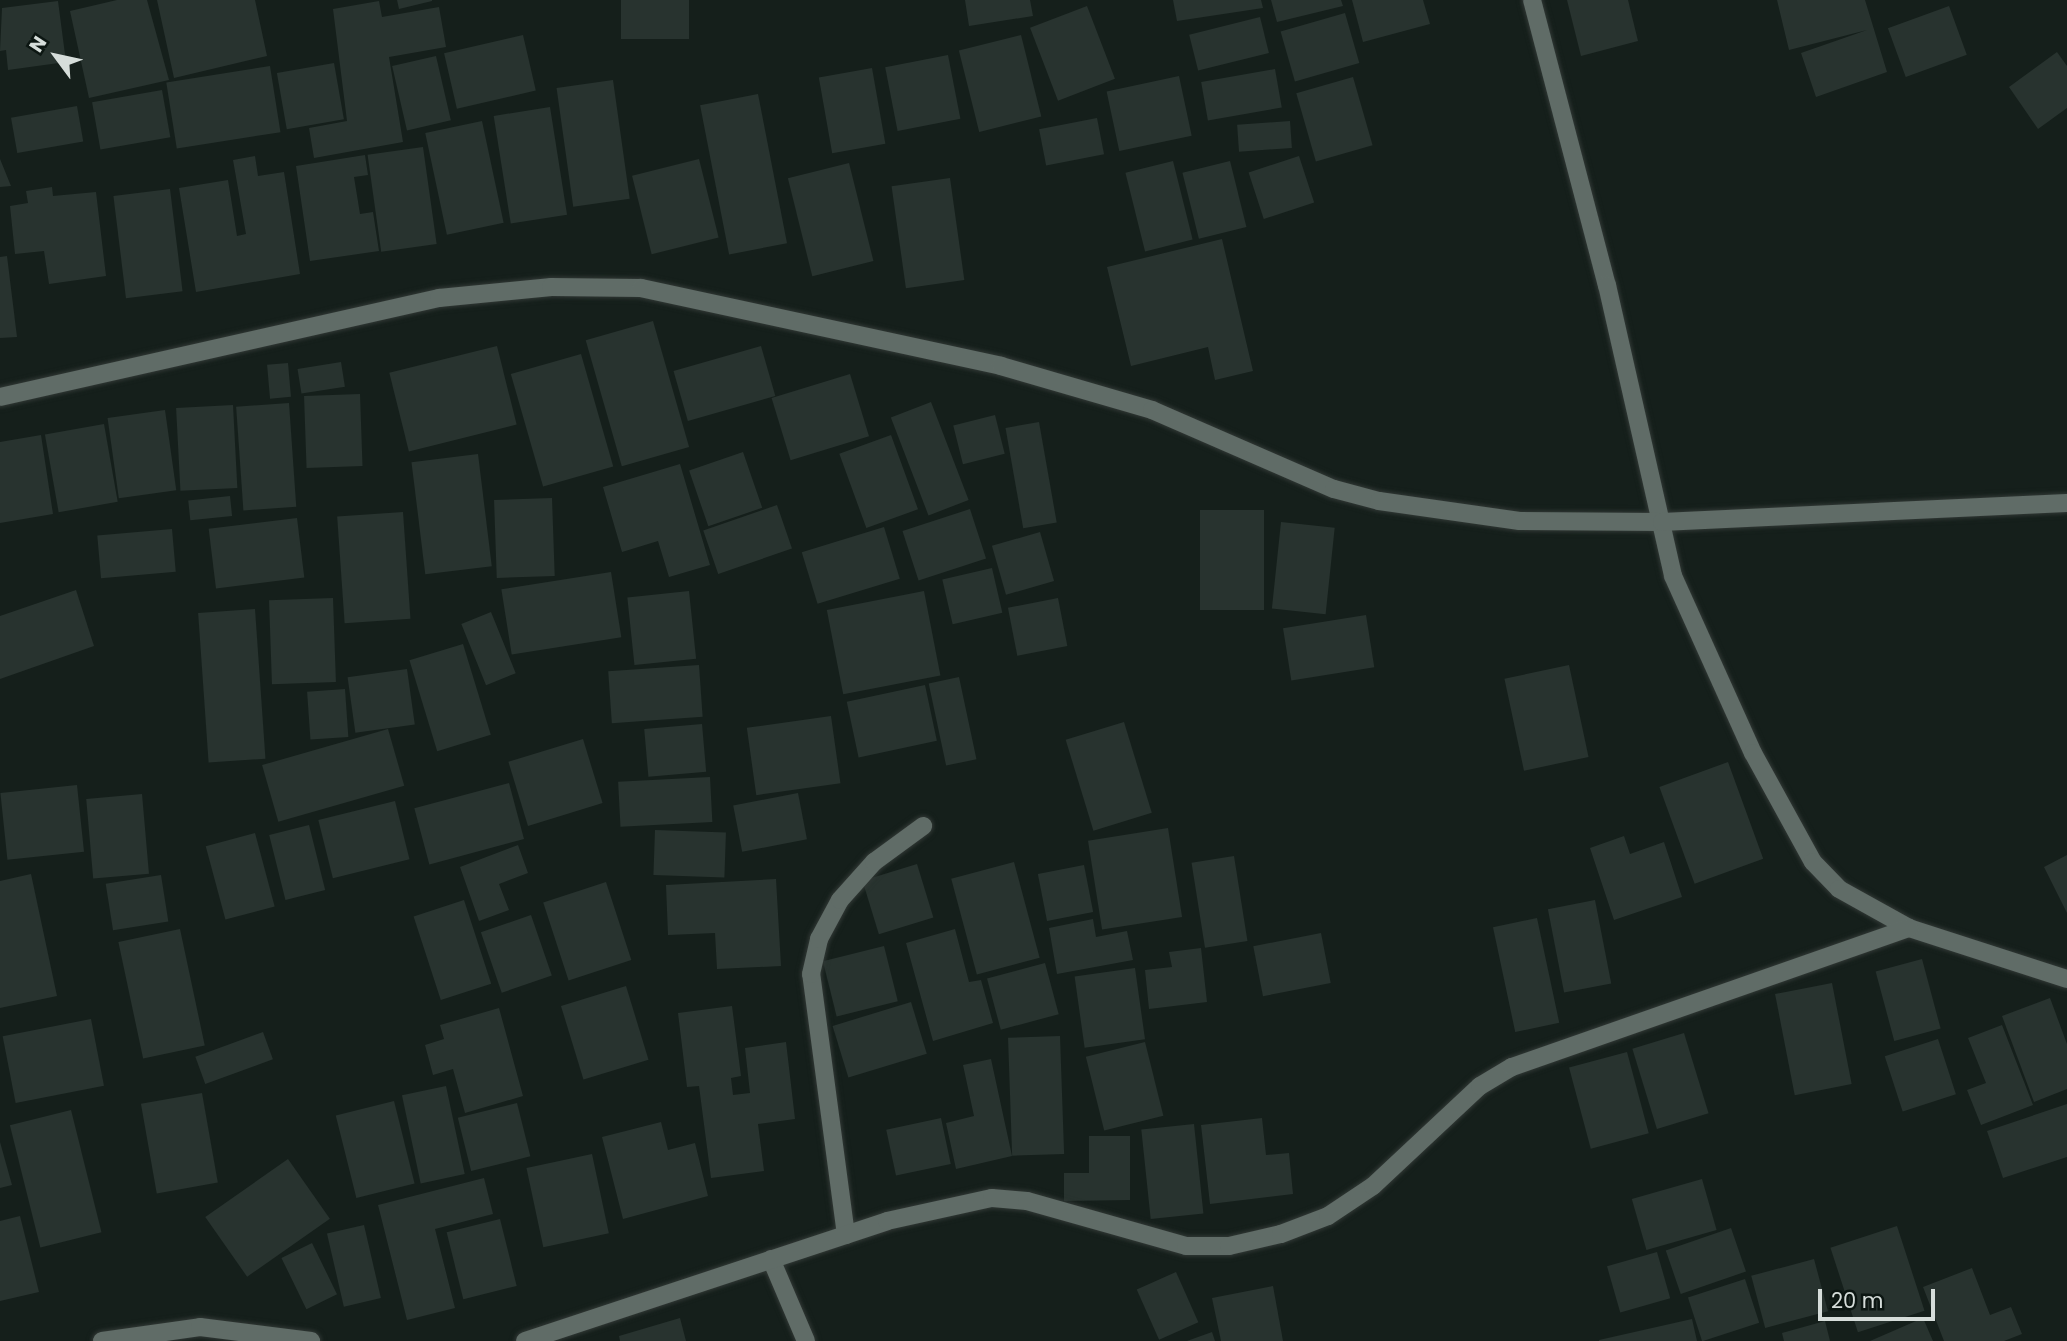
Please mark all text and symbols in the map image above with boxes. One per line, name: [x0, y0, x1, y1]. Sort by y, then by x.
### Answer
north arrow: [21, 21, 91, 91]
text: N: [23, 31, 53, 58]
scale bar: [1822, 1274, 1939, 1318]
text: 20 m: [1831, 1286, 1884, 1315]

